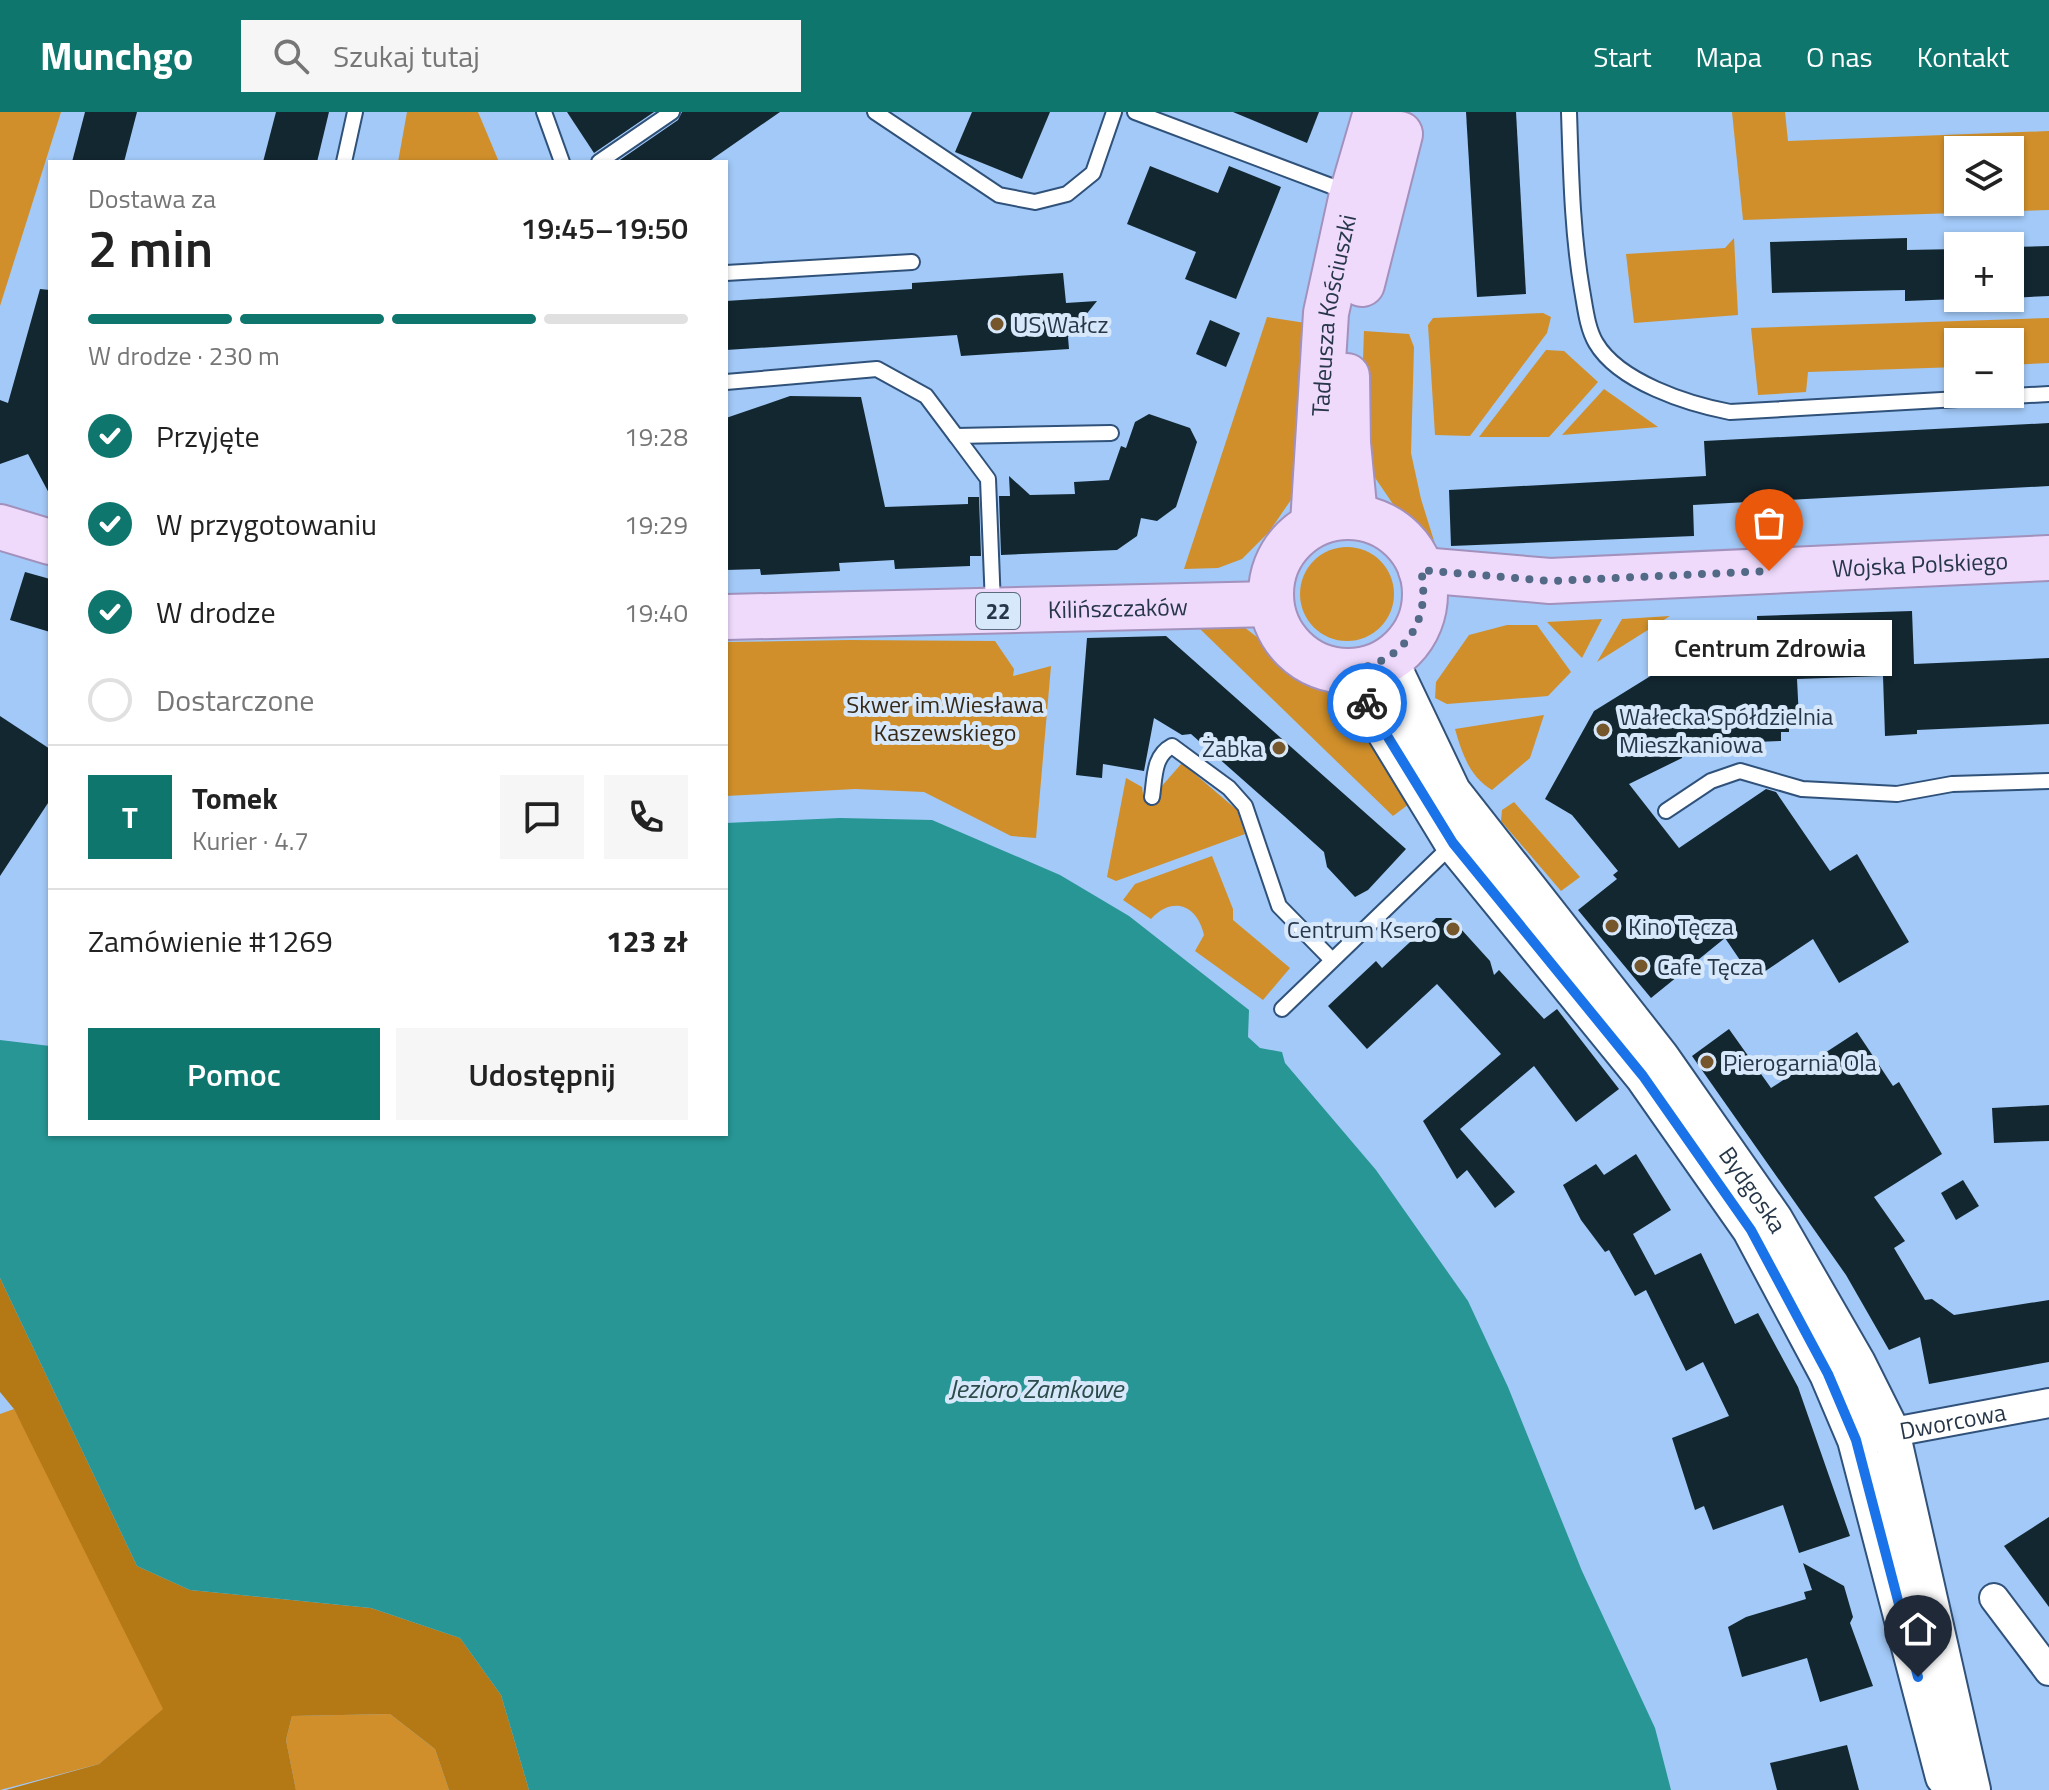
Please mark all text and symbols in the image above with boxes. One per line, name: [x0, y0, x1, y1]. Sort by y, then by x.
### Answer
search box: [241, 20, 801, 92]
text: Munchgo: [40, 27, 193, 85]
text: Szukaj tutaj: [333, 33, 480, 79]
icon: search: [269, 34, 313, 78]
text: Start: [1593, 35, 1652, 78]
text: Mapa: [1696, 35, 1762, 78]
text: O nas: [1806, 35, 1873, 78]
text: Kontakt: [1917, 35, 2009, 78]
map controls: [1944, 136, 2024, 408]
button: layers: [1944, 136, 2024, 216]
text: Dostawa za: [88, 179, 216, 218]
text: 19:45–19:50: [521, 205, 688, 251]
text: 2 min: [88, 208, 213, 287]
street label: Tadeusza Kościuszki: [1302, 211, 1365, 417]
button: +: [1944, 232, 2024, 312]
place label: US Wałcz: [1013, 306, 1109, 342]
marker: US Wałcz: [988, 315, 1006, 333]
button: −: [1944, 328, 2024, 408]
text: W drodze · 230 m: [88, 336, 280, 375]
text: Przyjęte: [156, 413, 260, 459]
icon: check: [88, 414, 132, 458]
text: 19:28: [624, 417, 688, 456]
pin: [1735, 489, 1803, 571]
text: W przygotowaniu: [156, 501, 377, 547]
icon: bag: [1747, 501, 1791, 545]
icon: check: [88, 502, 132, 546]
text: 19:29: [624, 505, 688, 544]
street label: Wojska Polskiego: [1831, 542, 2009, 586]
street label: Kilińszczaków: [1047, 588, 1188, 627]
text: W drodze: [156, 589, 276, 635]
icon: check: [88, 590, 132, 634]
text: 19:40: [624, 593, 688, 632]
road number: 22: [976, 593, 1020, 629]
callout: Centrum Zdrowia: [1647, 619, 1891, 675]
text: Centrum Zdrowia: [1674, 628, 1866, 667]
courier: [1327, 663, 1407, 743]
text: Dostarczone: [156, 677, 315, 723]
icon: bike: [1345, 681, 1389, 725]
park label: Skwer im.Wiesława Kaszewskiego: [846, 686, 1044, 750]
place label: Wałecka Spółdzielnia Mieszkaniowa: [1619, 698, 1833, 762]
marker: Wałecka Spółdzielnia Mieszkaniowa: [1594, 721, 1612, 739]
place label: Żabka: [1202, 730, 1263, 766]
marker: Żabka: [1270, 739, 1288, 757]
text: Tomek: [192, 775, 278, 821]
button: chat: [500, 775, 584, 859]
button: phone: [604, 775, 688, 859]
text: T: [122, 794, 138, 840]
text: Kurier · 4.7: [192, 821, 309, 860]
place label: Kino Tęcza: [1628, 908, 1734, 944]
place label: Centrum Ksero: [1287, 911, 1437, 947]
marker: Kino Tęcza: [1603, 917, 1621, 935]
text: Zamówienie #1269: [88, 918, 333, 964]
text: 123 zł: [606, 918, 688, 964]
marker: Centrum Ksero: [1444, 920, 1462, 938]
place label: Cafe Tęcza: [1657, 948, 1763, 984]
marker: Cafe Tęcza: [1632, 957, 1650, 975]
button: Pomoc: [88, 1028, 380, 1120]
button: Udostępnij: [396, 1028, 688, 1120]
place label: Pierogarnia Ola: [1723, 1044, 1877, 1080]
marker: Pierogarnia Ola: [1698, 1053, 1716, 1071]
street label: Bydgoska: [1710, 1139, 1796, 1239]
water label: Jezioro Zamkowe: [949, 1369, 1125, 1408]
street label: Dworcowa: [1896, 1393, 2009, 1449]
pin: [1884, 1595, 1952, 1677]
icon: home: [1896, 1607, 1940, 1651]

